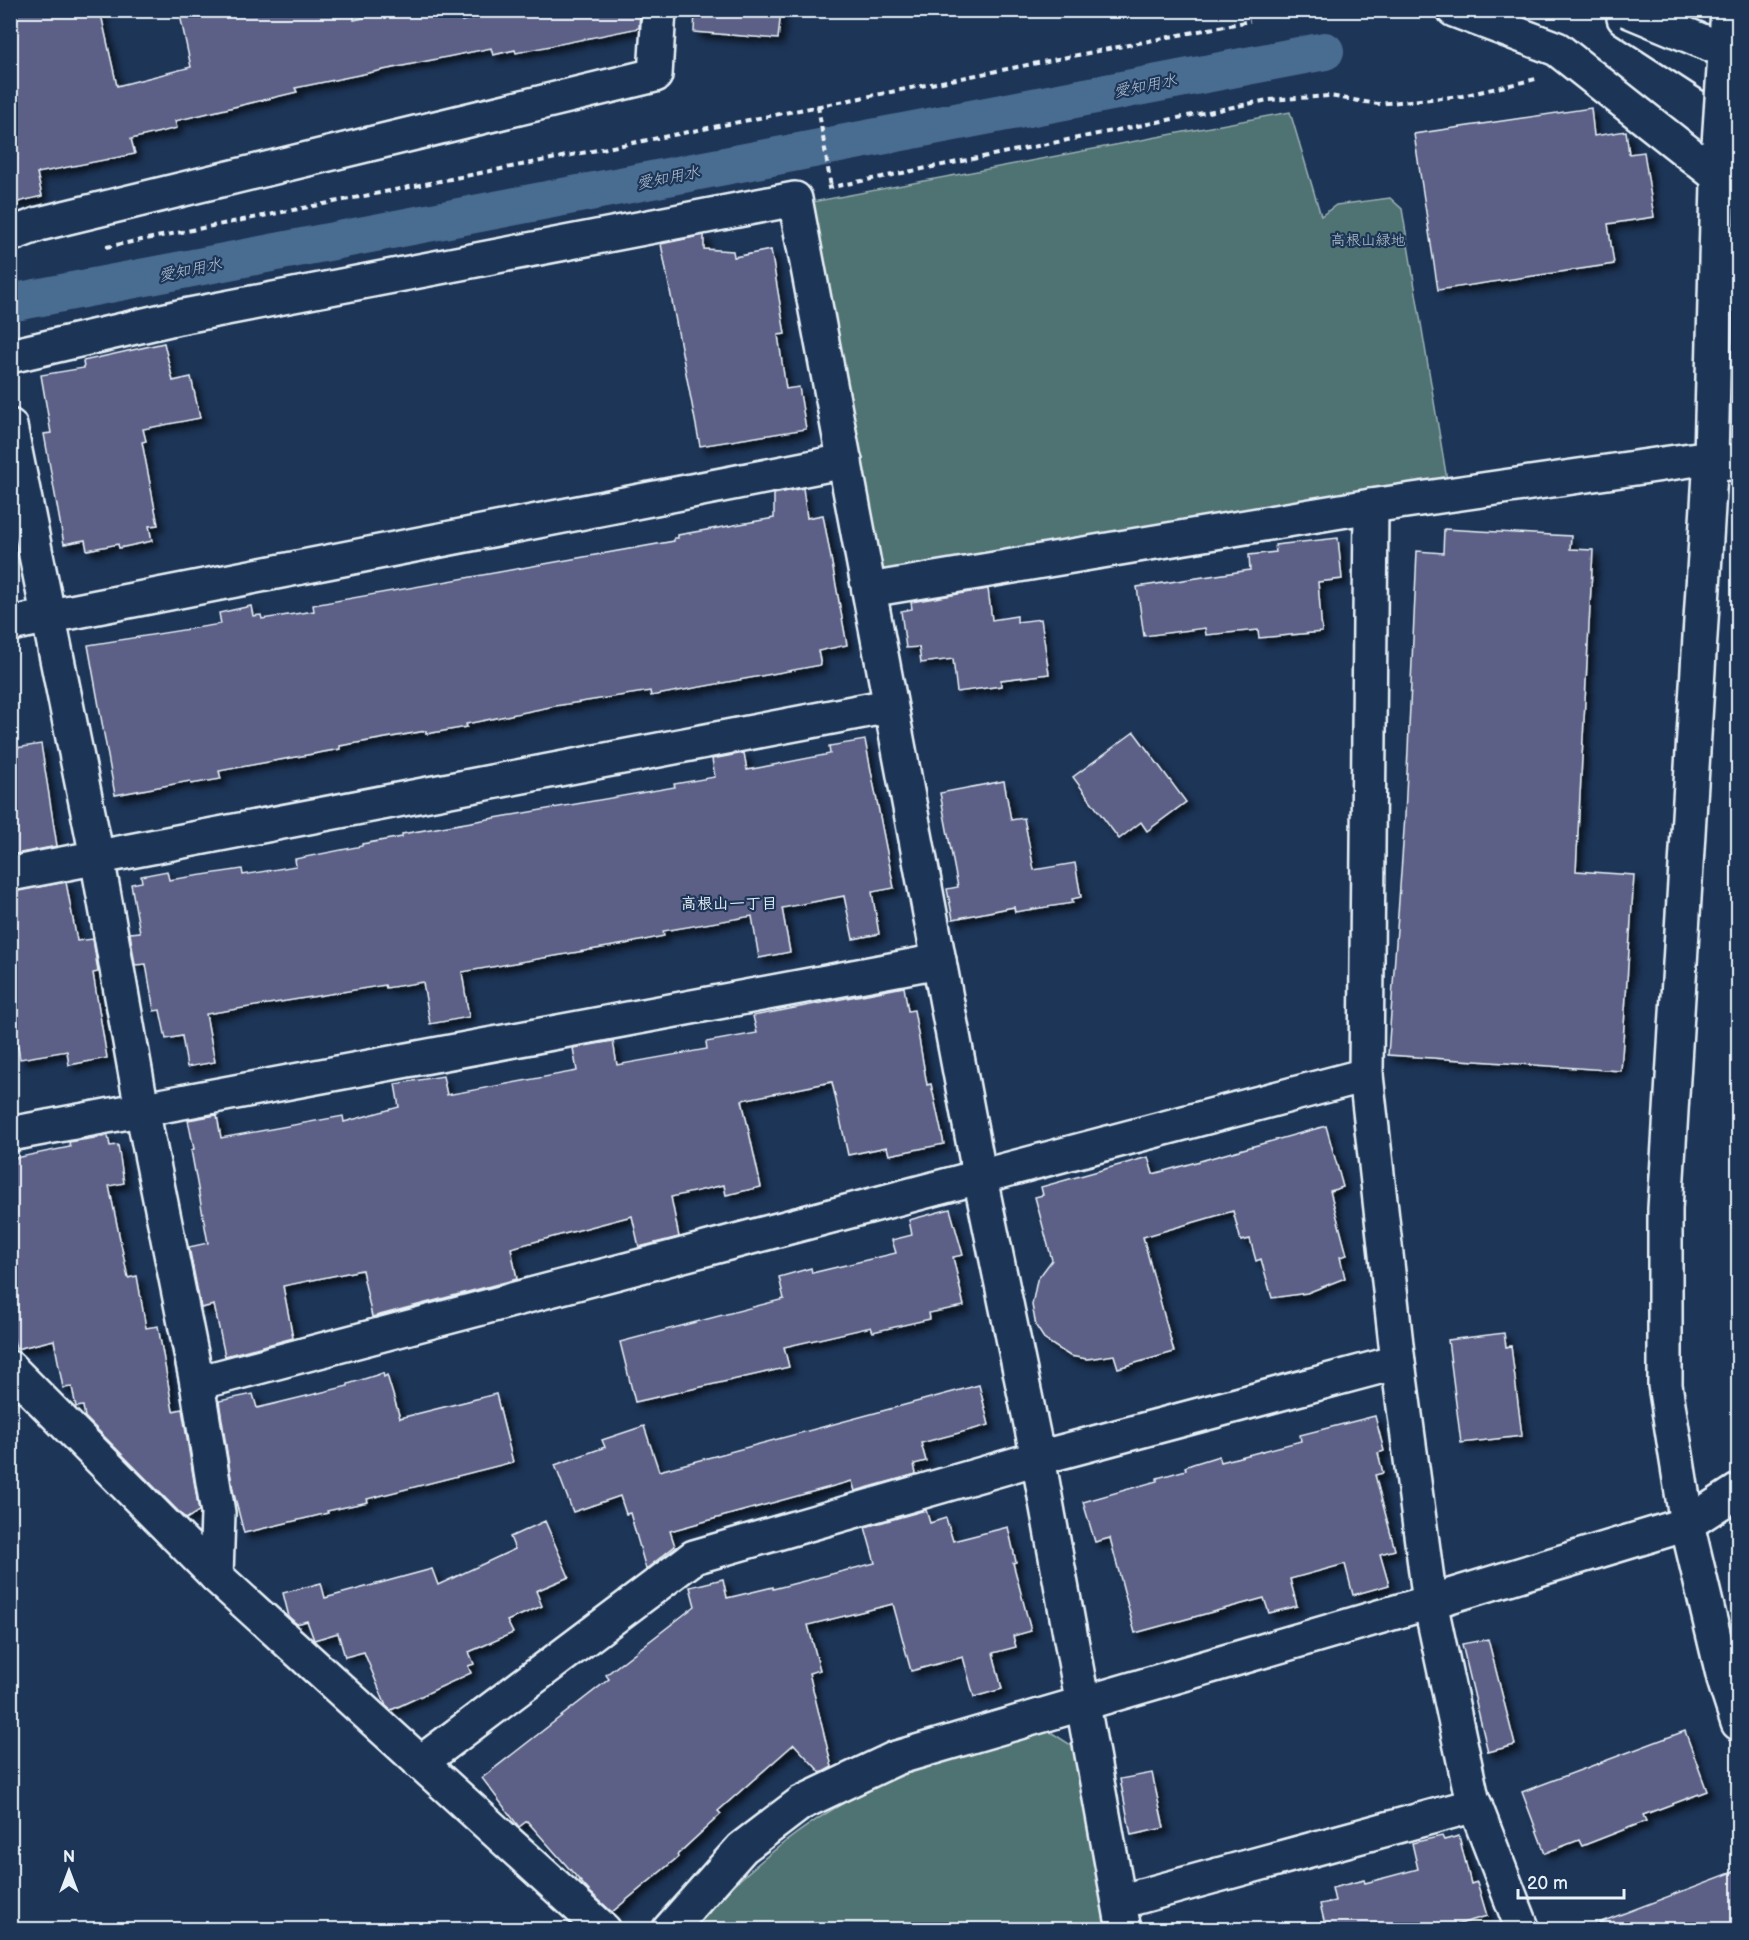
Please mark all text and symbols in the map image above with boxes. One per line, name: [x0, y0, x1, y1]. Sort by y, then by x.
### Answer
water label: 愛知用水: [1112, 71, 1179, 102]
water label: 愛知用水: [635, 163, 702, 194]
park label: 高根山緑地: [1330, 231, 1406, 250]
water label: 愛知用水: [157, 255, 224, 286]
district label: 高根山一丁目: [681, 895, 777, 914]
north arrow: [39, 1841, 99, 1901]
text: N: [63, 1848, 75, 1867]
scale bar: [1518, 1862, 1624, 1900]
text: 20 m: [1527, 1873, 1568, 1894]

